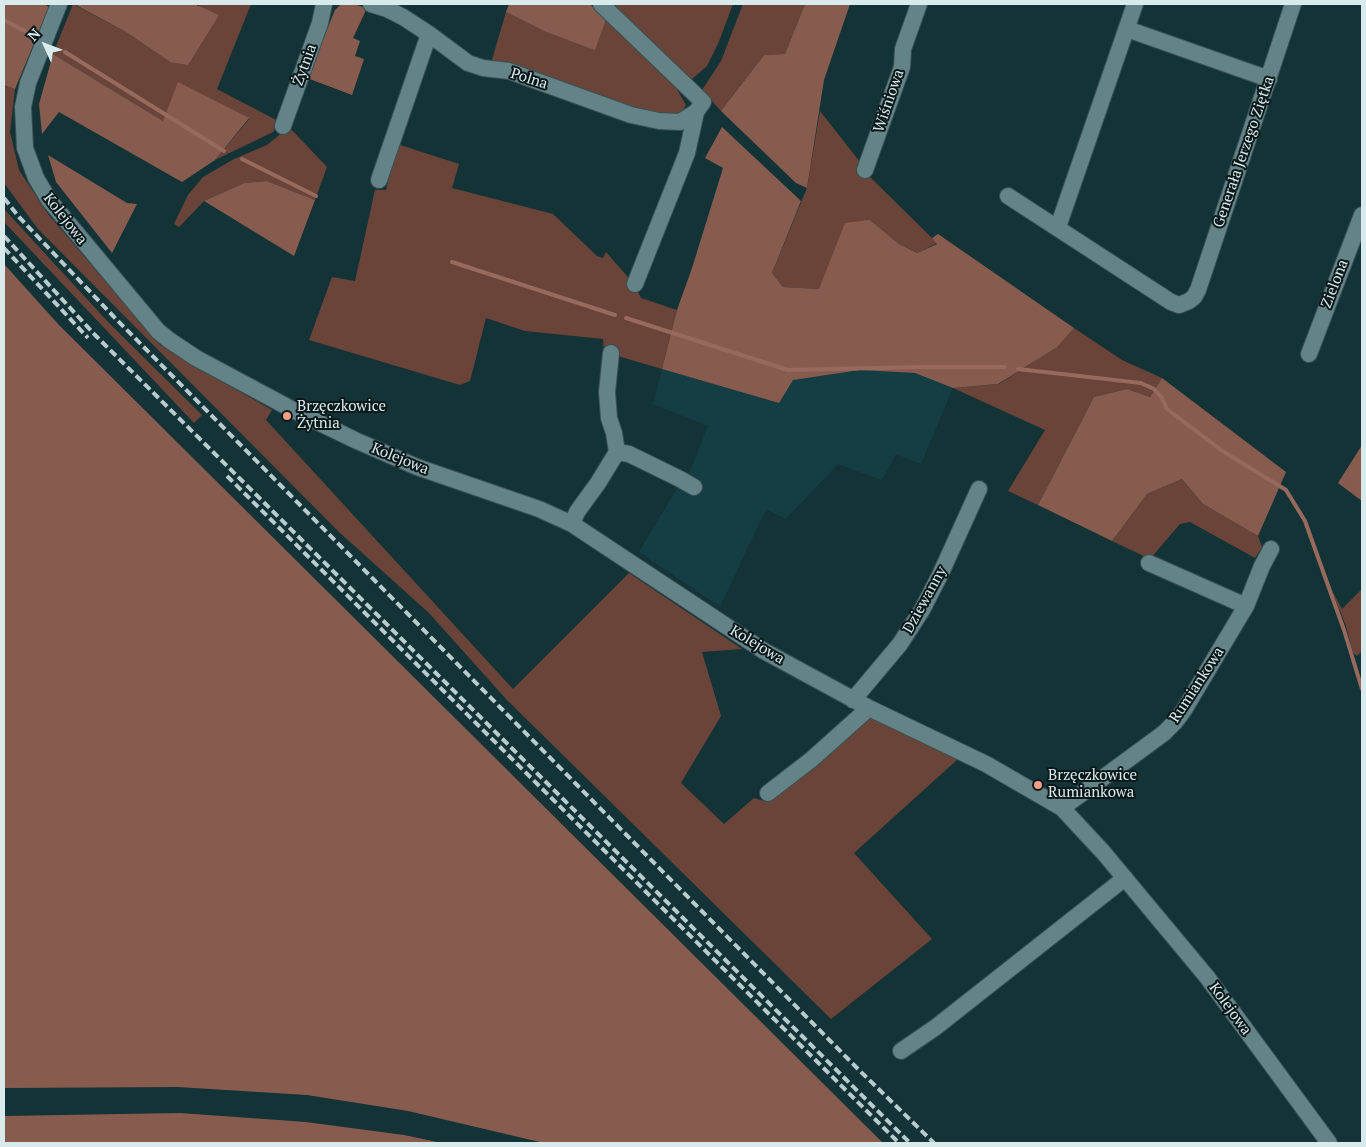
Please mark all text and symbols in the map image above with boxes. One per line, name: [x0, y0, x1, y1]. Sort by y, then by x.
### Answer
north arrow: [20, 20, 70, 70]
text: N: [23, 24, 44, 45]
street label: Żytnia: [289, 42, 321, 88]
street label: Polna: [508, 65, 550, 93]
street label: Wiśniowa: [870, 67, 908, 135]
street label: Generała Jerzego Ziętka: [1210, 74, 1278, 230]
street label: Kolejowa: [39, 190, 91, 248]
street label: Zielona: [1318, 257, 1352, 311]
place label: Brzęczkowice Żytnia: [297, 398, 386, 433]
marker: Brzęczkowice Żytnia: [281, 410, 293, 422]
street label: Kolejowa: [369, 439, 431, 479]
street label: Dziewanny: [899, 563, 951, 637]
street label: Kolejowa: [727, 622, 787, 668]
street label: Rumiankowa: [1166, 644, 1228, 726]
place label: Brzęczkowice Rumiankowa: [1048, 767, 1137, 802]
marker: Brzęczkowice Rumiankowa: [1032, 779, 1044, 791]
street label: Kolejowa: [1205, 979, 1255, 1039]

